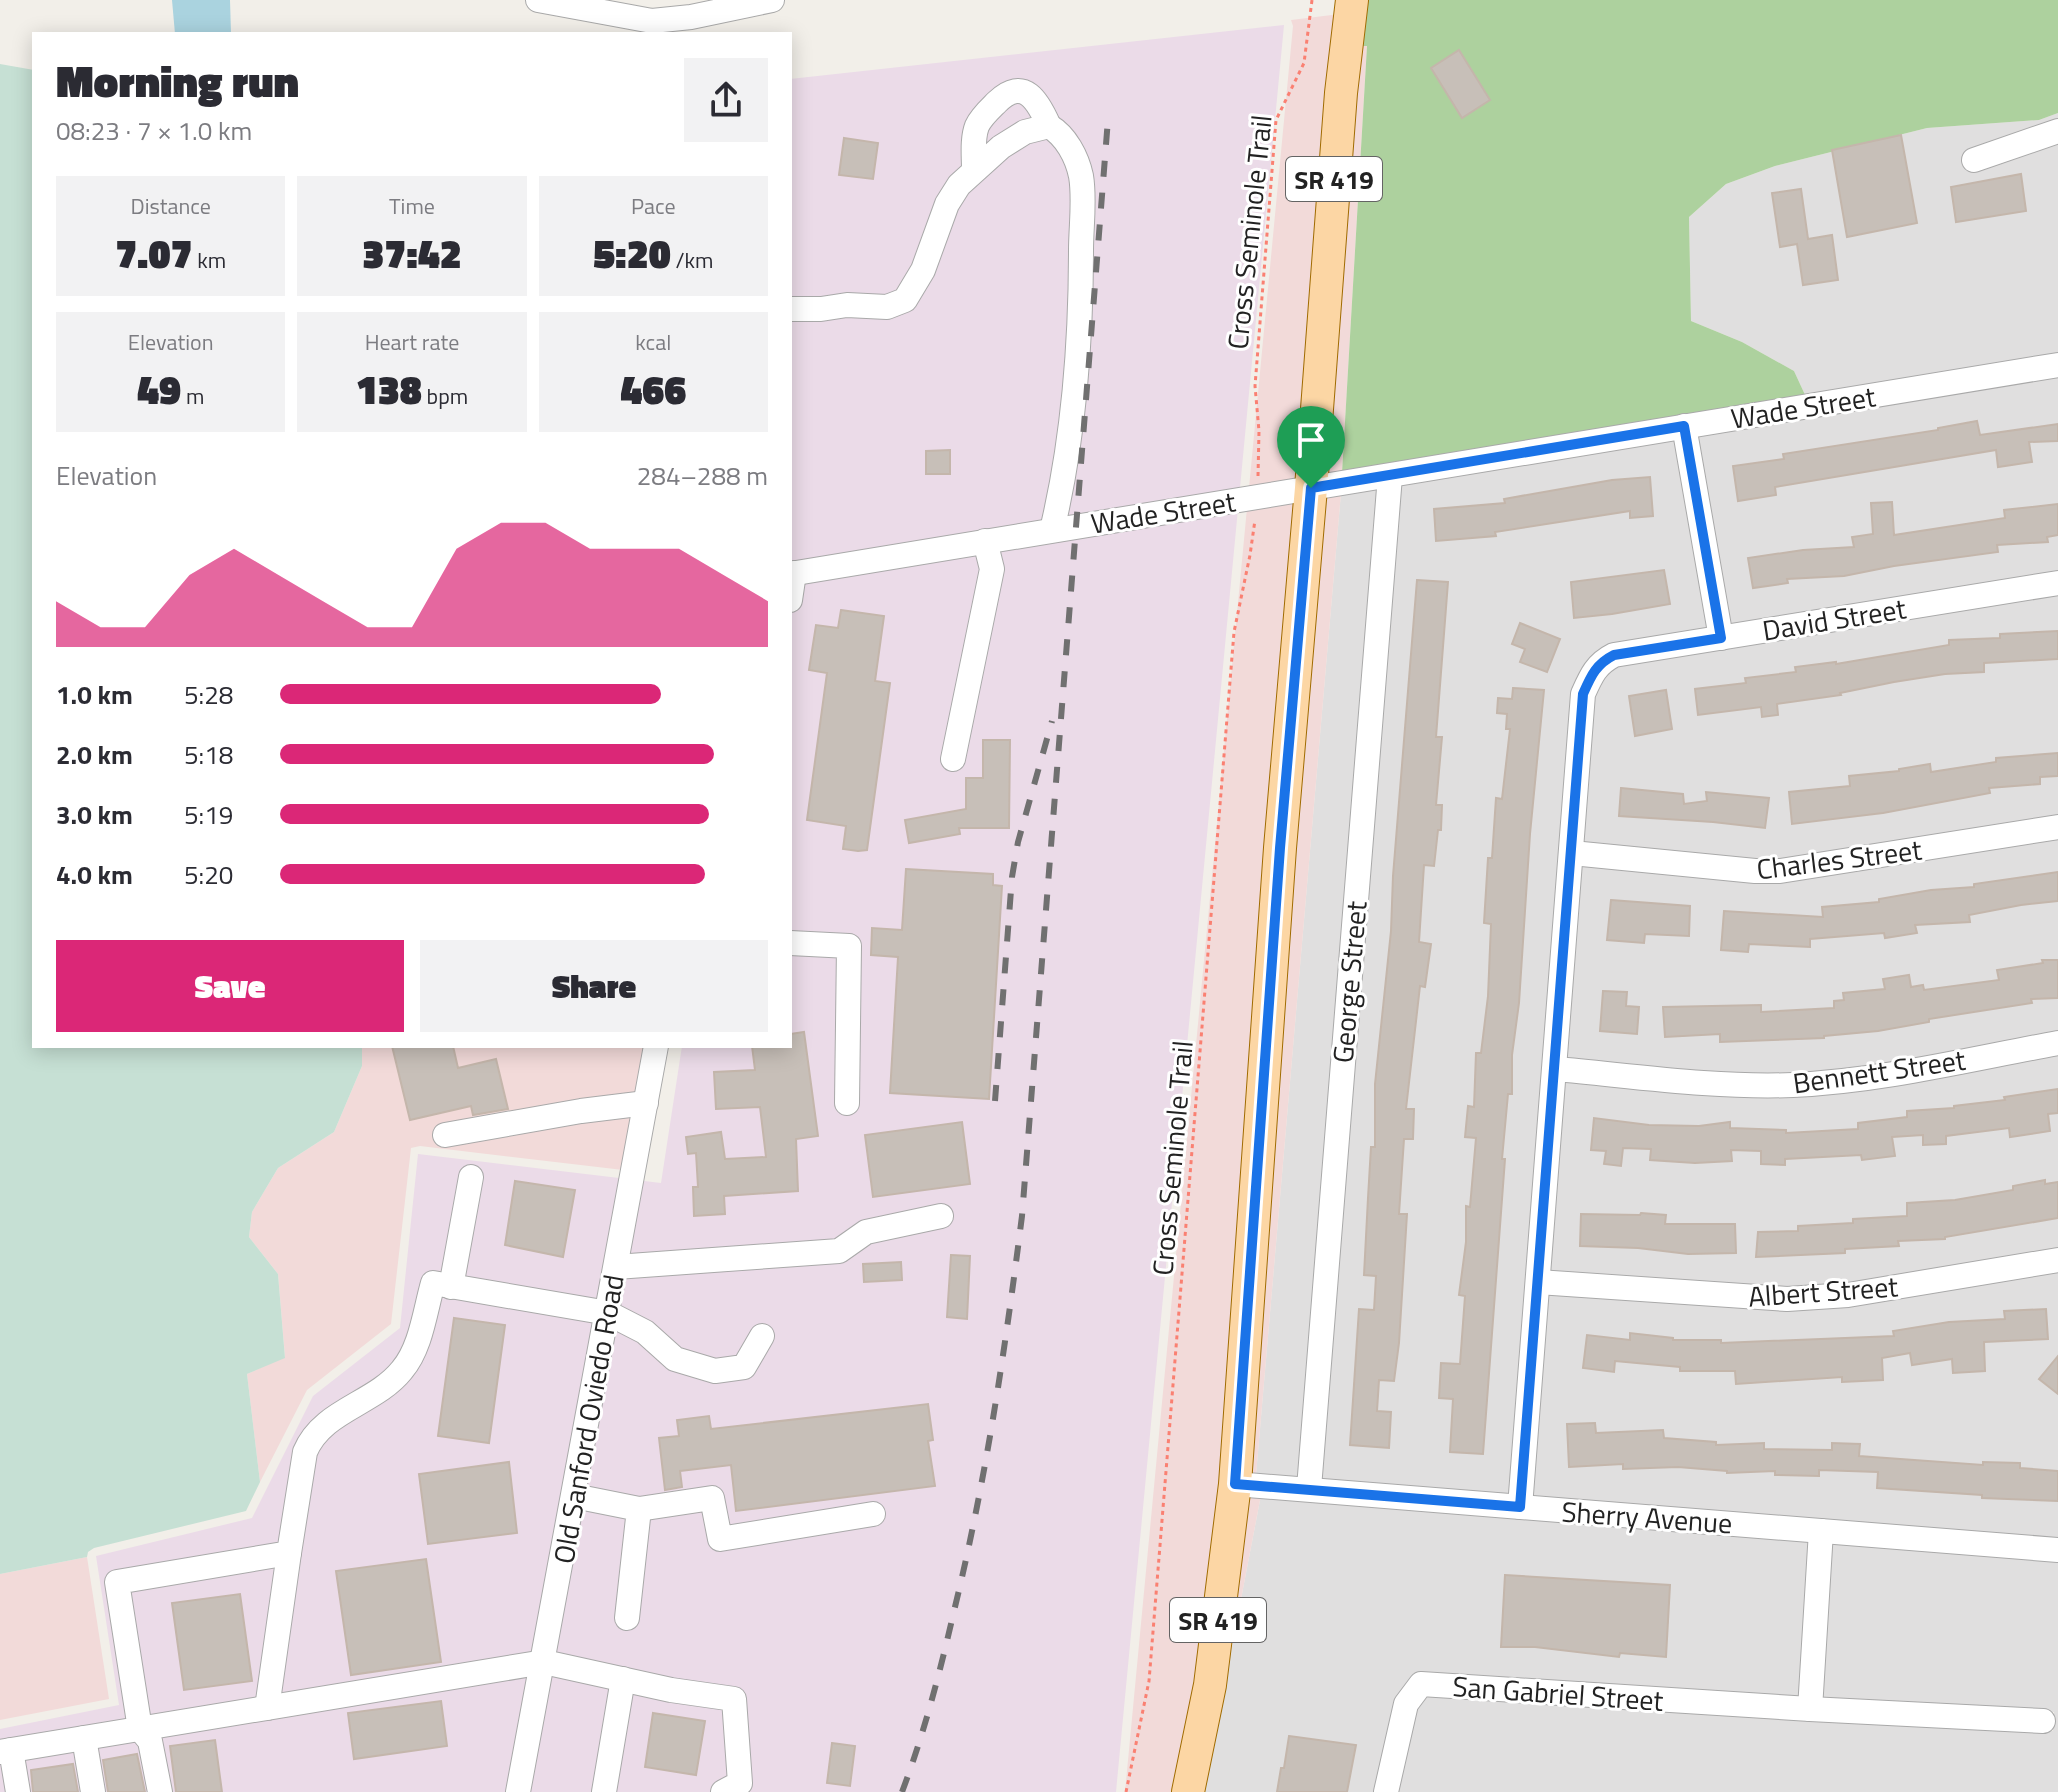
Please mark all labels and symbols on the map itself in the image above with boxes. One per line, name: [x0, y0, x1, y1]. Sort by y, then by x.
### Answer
street label: Cross Seminole Trail: [1215, 113, 1283, 351]
road number: SR 419: [1286, 157, 1382, 201]
street label: Wade Street: [1728, 374, 1878, 440]
pin: [1277, 406, 1345, 488]
street label: Wade Street: [1088, 479, 1238, 545]
street label: David Street: [1759, 586, 1909, 652]
street label: Charles Street: [1754, 828, 1924, 890]
street label: George Street: [1320, 899, 1378, 1065]
street label: Bennett Street: [1790, 1038, 1968, 1104]
street label: Cross Seminole Trail: [1140, 1039, 1204, 1277]
street label: Albert Street: [1747, 1264, 1899, 1318]
street label: Old Sanford Oviedo Road: [541, 1271, 635, 1567]
street label: Sherry Avenue: [1560, 1490, 1734, 1544]
road number: SR 419: [1170, 1598, 1266, 1642]
street label: San Gabriel Street: [1451, 1664, 1665, 1722]

